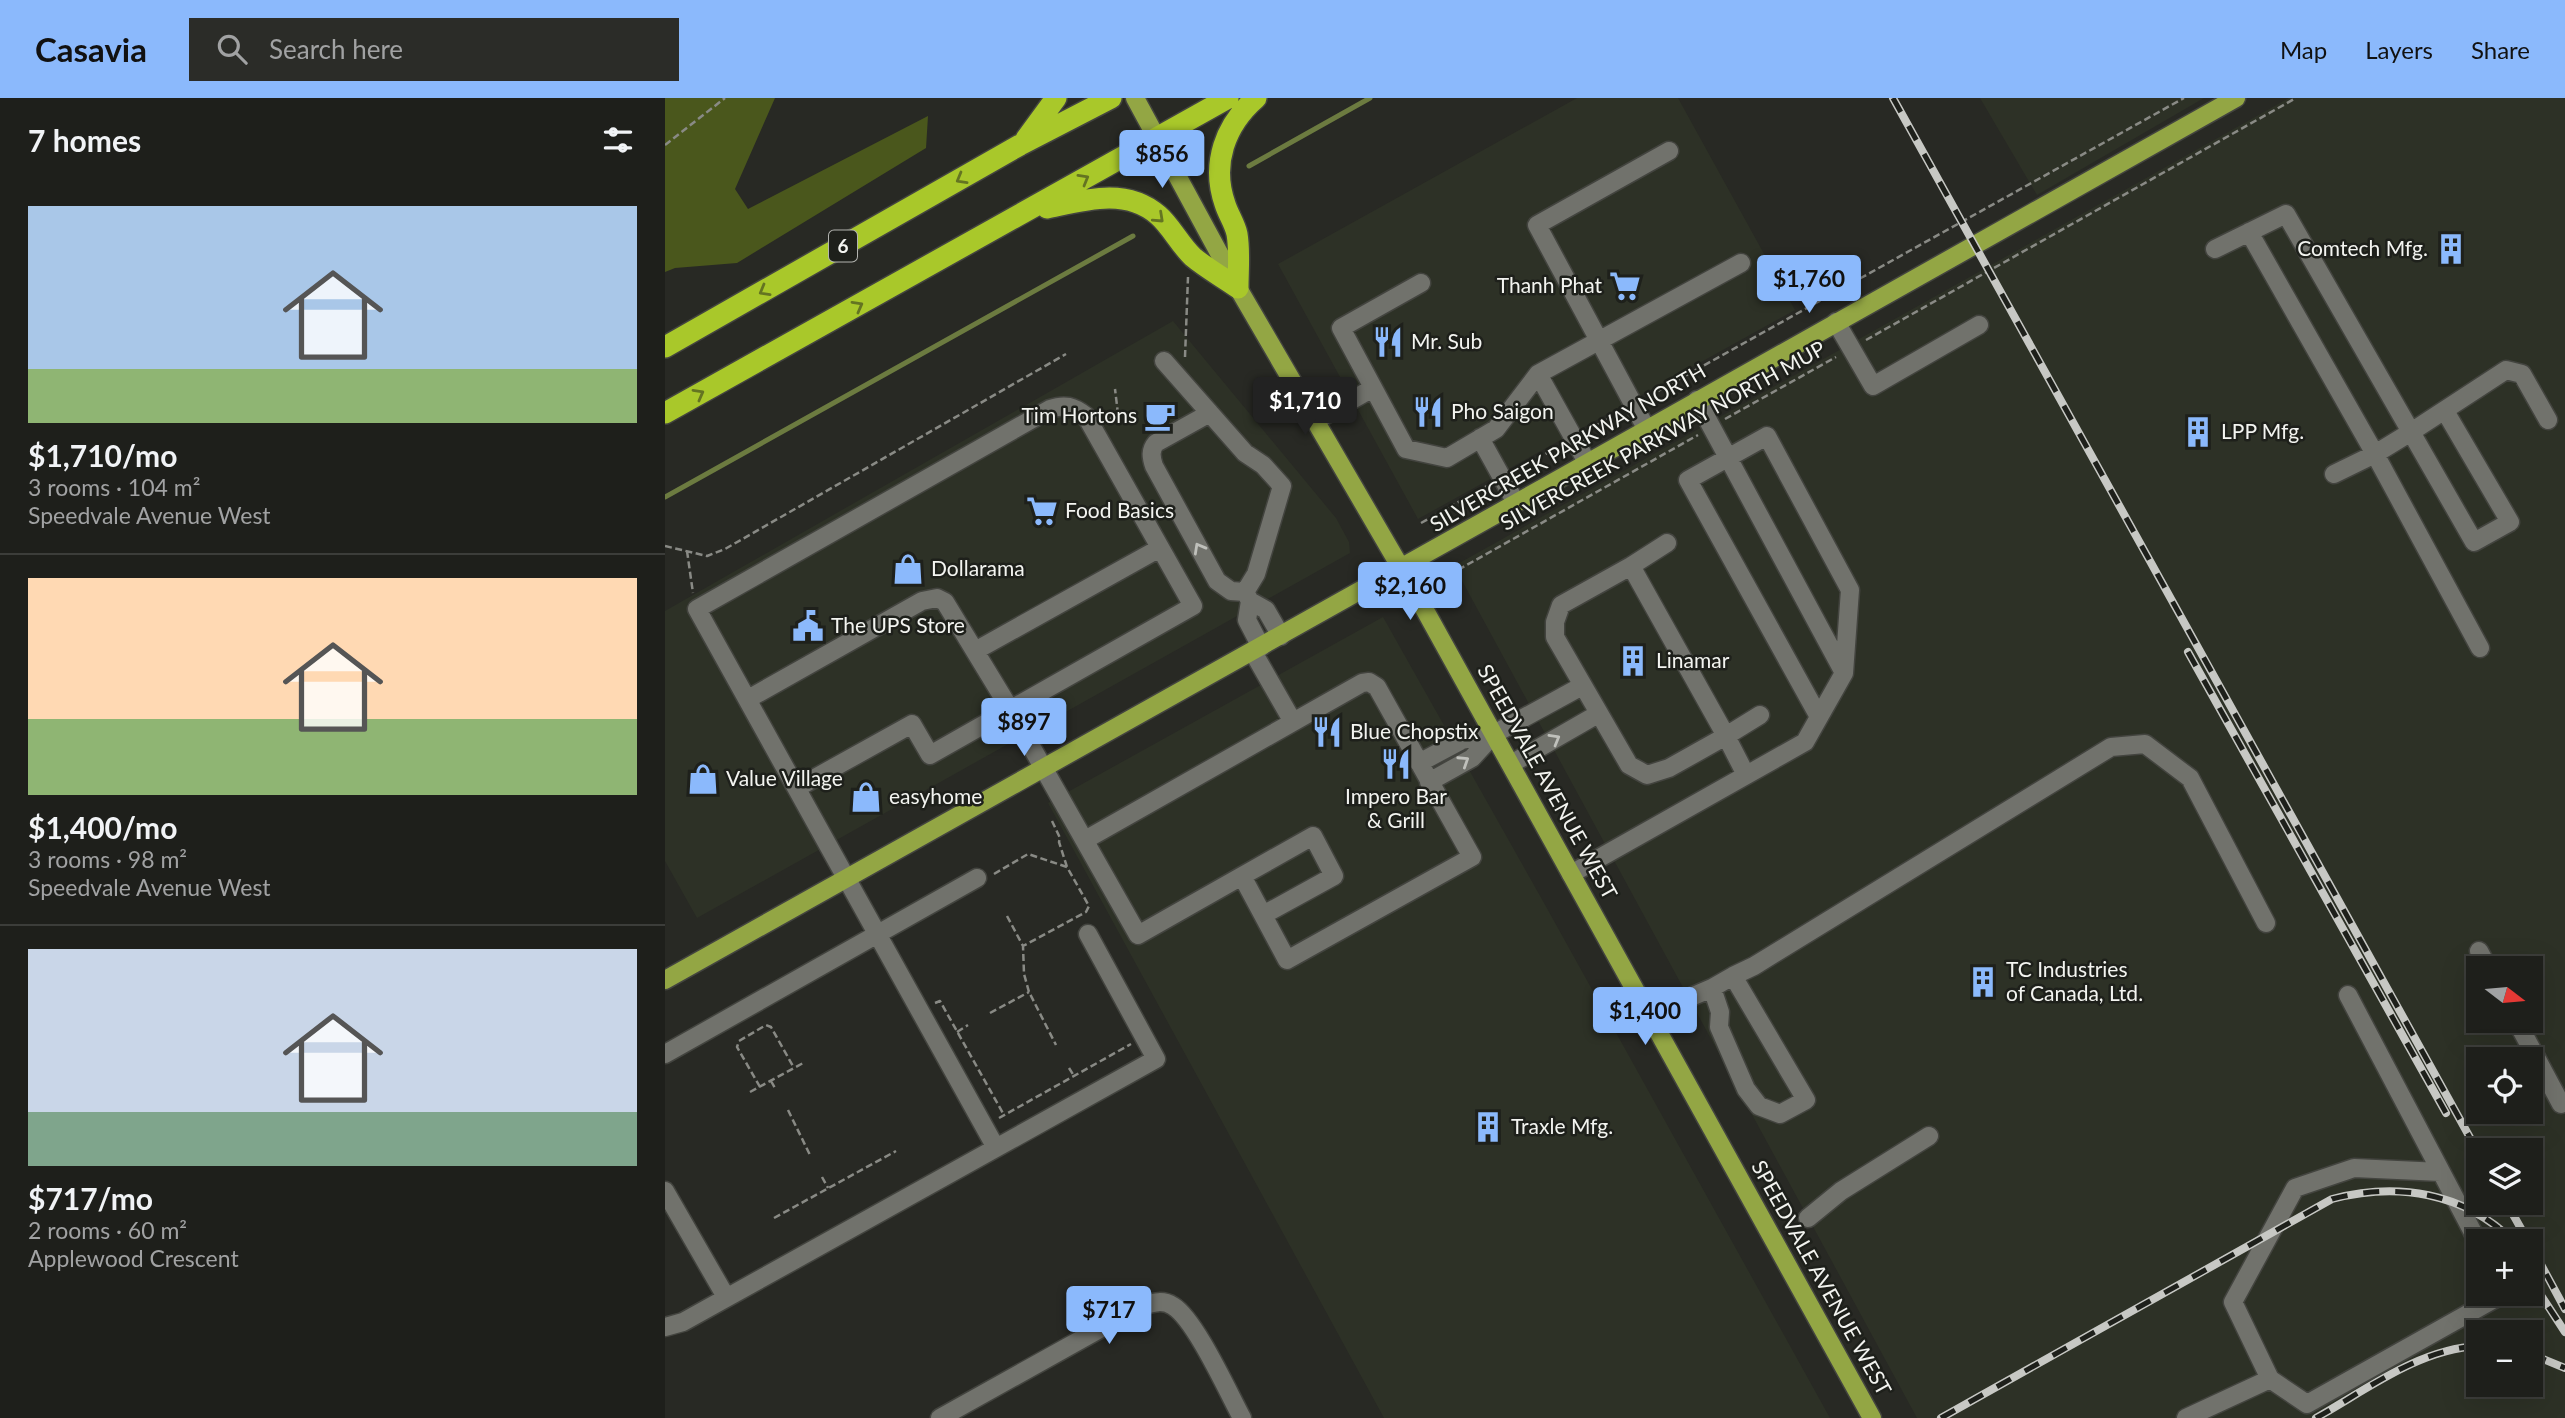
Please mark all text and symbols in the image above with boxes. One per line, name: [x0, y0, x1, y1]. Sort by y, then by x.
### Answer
search box: [189, 18, 679, 81]
text: Casavia: [35, 29, 147, 69]
icon: search: [213, 30, 251, 68]
text: Search here: [269, 33, 403, 65]
text: Map: [2280, 35, 2327, 64]
text: Layers: [2365, 35, 2433, 64]
text: Share: [2471, 35, 2530, 64]
icon: filters: [599, 121, 637, 159]
text: 7 homes: [28, 122, 141, 158]
pin: $856: [1121, 130, 1203, 190]
text: $856: [1135, 139, 1189, 167]
one-way arrow: [956, 170, 969, 183]
one-way arrow: [1077, 174, 1089, 187]
one-way arrow: [1151, 210, 1164, 222]
road number: 6: [829, 230, 857, 262]
building icon: Comtech Mfg.: [2434, 232, 2468, 266]
place label: Comtech Mfg.: [2297, 235, 2428, 260]
icon: home: [270, 252, 396, 378]
pin: $1,760: [1752, 256, 1866, 315]
text: $1,760: [1773, 264, 1845, 292]
supermarket icon: Thanh Phat: [1608, 269, 1642, 303]
place label: Thanh Phat: [1497, 272, 1602, 297]
one-way arrow: [758, 283, 771, 296]
one-way arrow: [850, 301, 863, 314]
restaurant icon: Mr. Sub: [1371, 325, 1405, 359]
place label: Mr. Sub: [1411, 328, 1482, 353]
street label: SILVERCREEK PARKWAY NORTH MUP: [1496, 336, 1830, 536]
street label: SILVERCREEK PARKWAY NORTH: [1425, 358, 1711, 538]
pin: $1,710: [1248, 378, 1362, 437]
text: $1,710: [1269, 386, 1341, 414]
one-way arrow: [692, 389, 705, 402]
restaurant icon: Pho Saigon: [1411, 395, 1445, 429]
place label: Pho Saigon: [1451, 398, 1554, 423]
cafe icon: Tim Hortons: [1143, 399, 1177, 433]
place label: Tim Hortons: [1022, 402, 1137, 427]
building icon: LPP Mfg.: [2181, 415, 2215, 449]
place label: LPP Mfg.: [2221, 418, 2304, 443]
text: $1,710/mo: [28, 437, 177, 473]
text: 3 rooms · 104 m²: [28, 473, 200, 501]
supermarket icon: Food Basics: [1025, 494, 1059, 528]
place label: Food Basics: [1065, 497, 1174, 522]
text: Speedvale Avenue West: [28, 501, 271, 529]
one-way arrow: [1194, 543, 1207, 555]
shop icon: Dollarama: [891, 552, 925, 586]
place label: Dollarama: [931, 555, 1025, 580]
pin: $2,160: [1353, 562, 1467, 622]
text: $2,160: [1374, 571, 1446, 599]
public building icon: The UPS Store: [791, 609, 825, 643]
place label: The UPS Store: [831, 612, 965, 637]
icon: home: [270, 624, 396, 750]
building icon: Linamar: [1616, 644, 1650, 678]
place label: Linamar: [1656, 647, 1730, 672]
street label: SPEEDVALE AVENUE WEST: [1473, 660, 1624, 904]
pin: $897: [983, 698, 1065, 758]
text: $897: [997, 707, 1051, 735]
restaurant icon: Blue Chopstix: [1310, 715, 1344, 749]
place label: Blue Chopstix: [1350, 718, 1479, 743]
one-way arrow: [1547, 734, 1560, 747]
restaurant icon: Impero Bar & Grill: [1379, 747, 1413, 781]
one-way arrow: [1457, 757, 1470, 770]
shop icon: Value Village: [686, 762, 720, 796]
place label: Value Village: [726, 765, 843, 790]
shop icon: easyhome: [849, 780, 883, 814]
place label: easyhome: [889, 783, 982, 808]
place label: Impero Bar & Grill: [1345, 783, 1447, 832]
text: $1,400/mo: [28, 809, 177, 845]
text: 3 rooms · 98 m²: [28, 845, 187, 873]
text: Speedvale Avenue West: [28, 873, 271, 901]
place label: TC Industries of Canada, Ltd.: [2006, 956, 2143, 1005]
north arrow: [2466, 956, 2543, 1032]
map controls: [2466, 956, 2543, 1397]
building icon: TC Industries of Canada, Ltd.: [1966, 965, 2000, 999]
pin: $1,400: [1588, 988, 1702, 1047]
icon: home: [270, 995, 396, 1121]
text: $1,400: [1609, 996, 1681, 1024]
button: locate: [2466, 1047, 2543, 1124]
building icon: Traxle Mfg.: [1471, 1110, 1505, 1144]
place label: Traxle Mfg.: [1511, 1113, 1613, 1138]
button: layers: [2466, 1138, 2543, 1215]
street label: SPEEDVALE AVENUE WEST: [1747, 1156, 1898, 1400]
text: $717/mo: [28, 1180, 153, 1216]
text: 2 rooms · 60 m²: [28, 1216, 187, 1244]
button: +: [2466, 1229, 2543, 1306]
text: Applewood Crescent: [28, 1244, 239, 1272]
pin: $717: [1068, 1286, 1150, 1346]
text: $717: [1082, 1295, 1136, 1323]
button: −: [2466, 1320, 2543, 1397]

